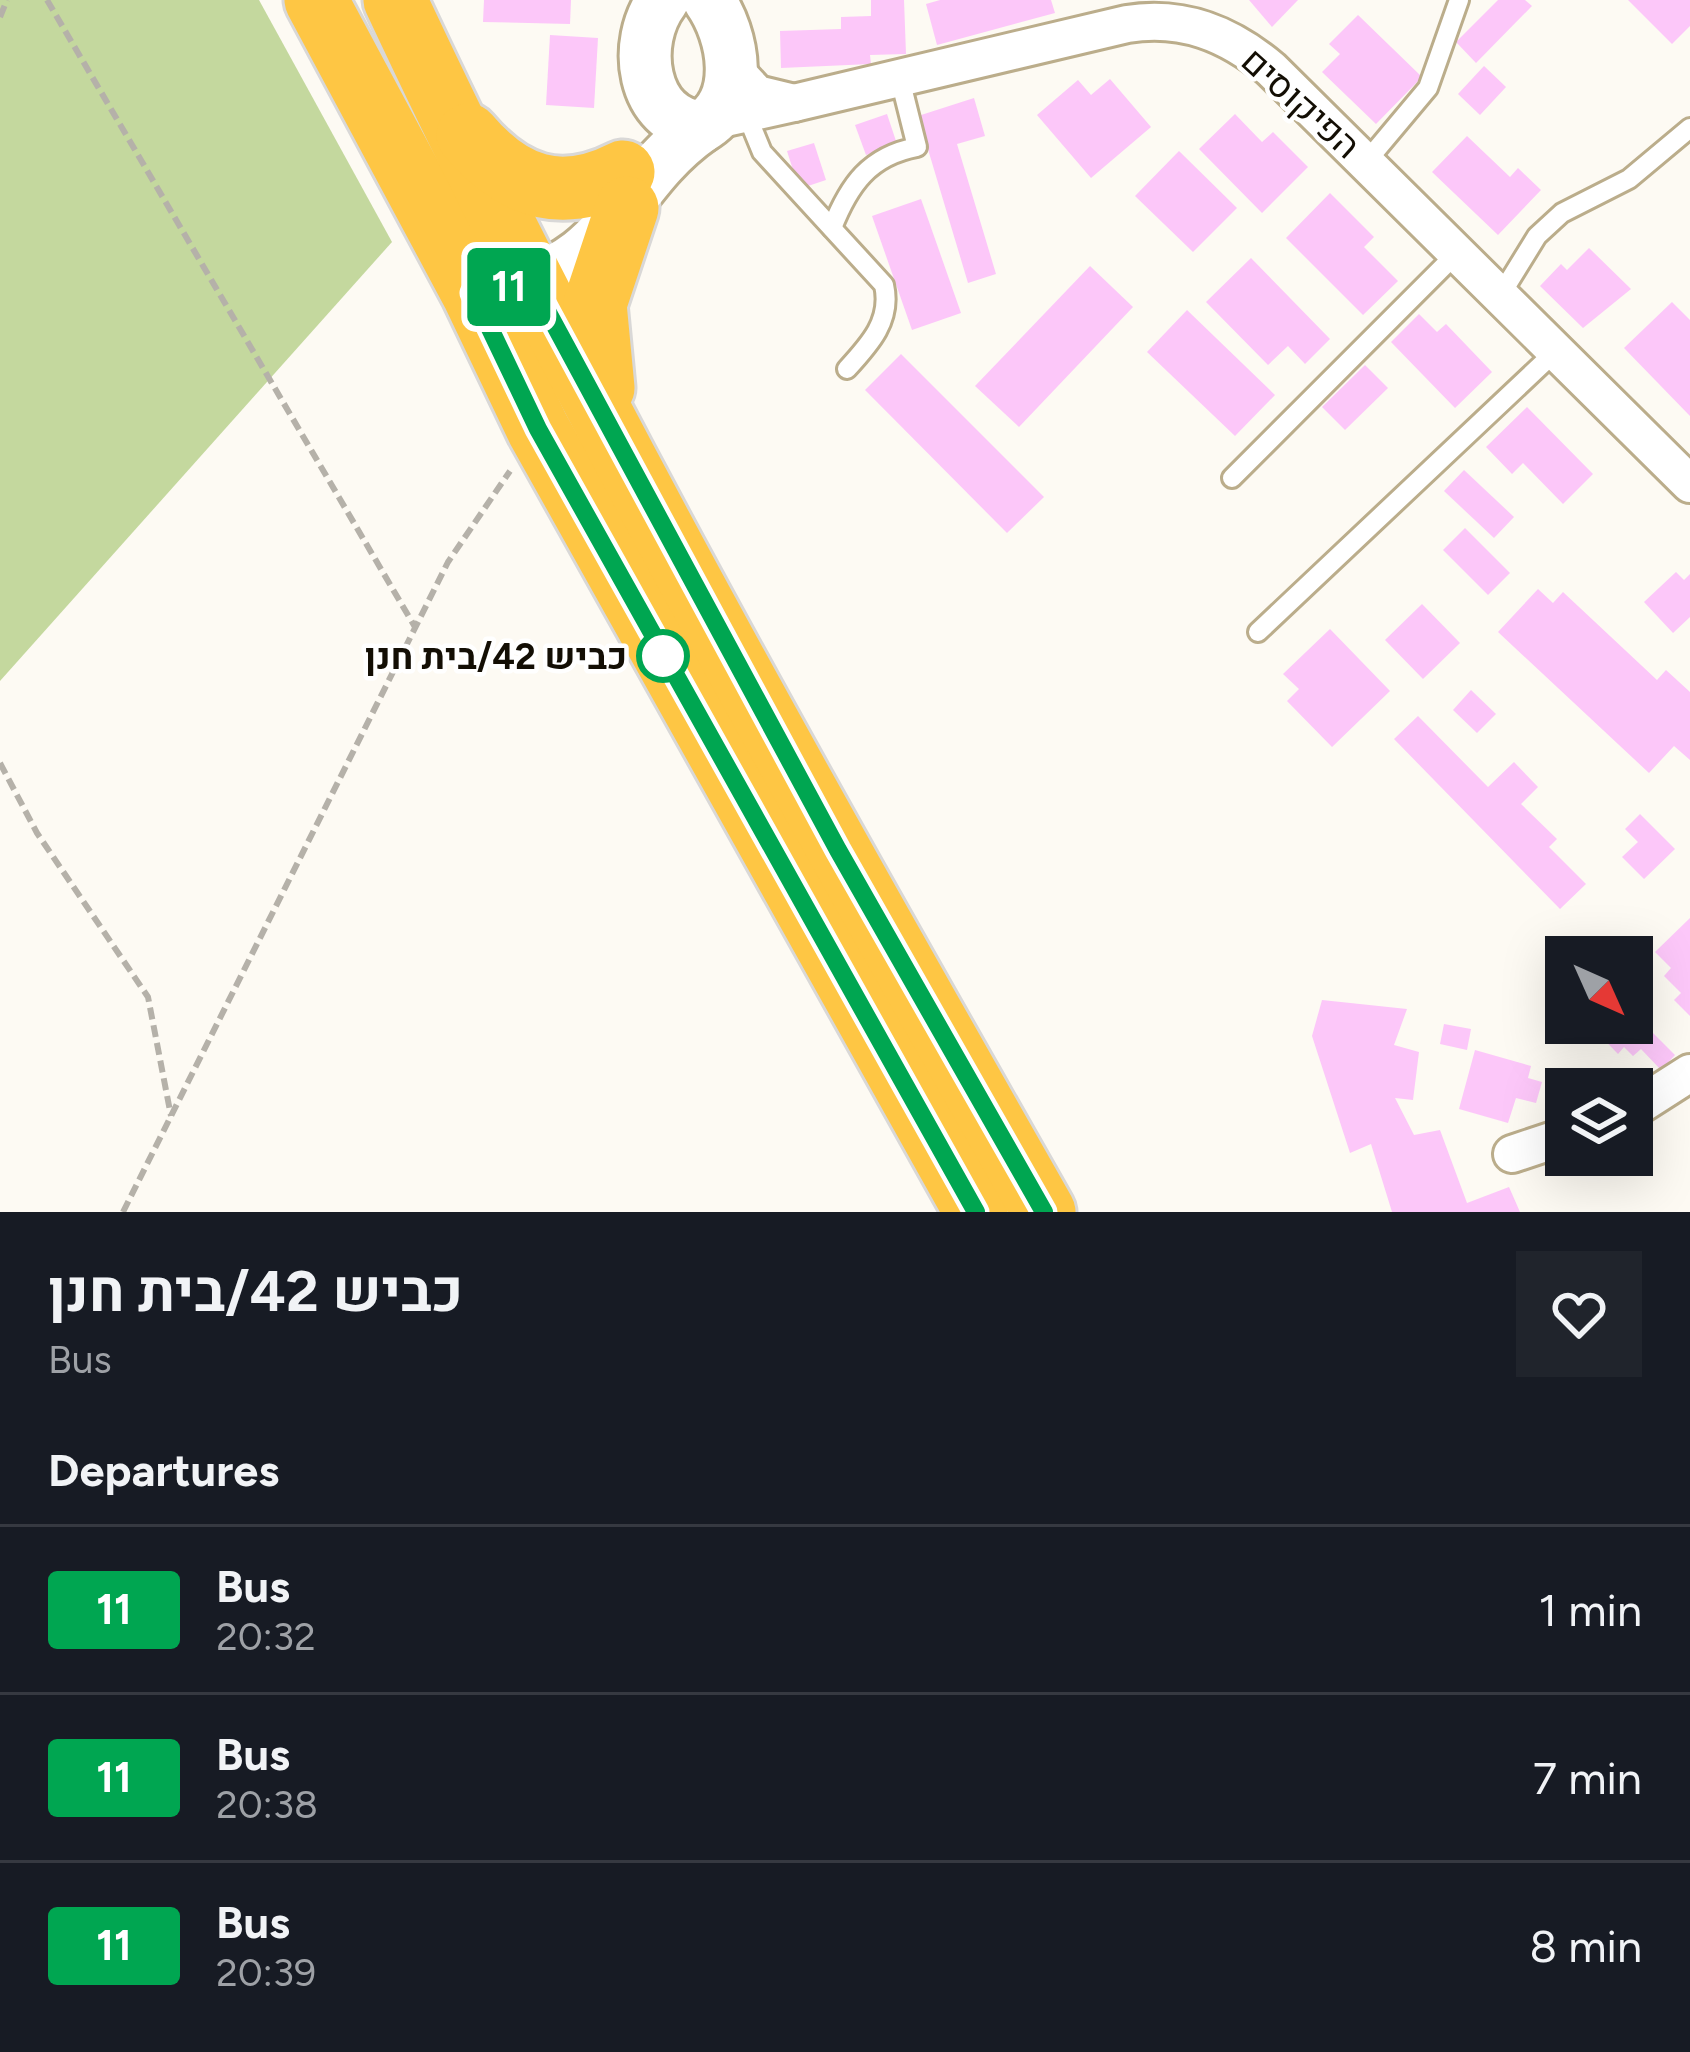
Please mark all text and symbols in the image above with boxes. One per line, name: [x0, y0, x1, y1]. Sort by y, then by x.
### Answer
street label: הפיקוסים: [1233, 39, 1369, 167]
line badge: 11: [455, 248, 563, 326]
text: 11: [491, 261, 527, 312]
marker: כביש 42/בית חנן: [638, 631, 688, 681]
place label: כביש 42/בית חנן: [365, 635, 627, 678]
north arrow: [1545, 936, 1653, 1044]
map controls: [1545, 936, 1653, 1176]
button: layers: [1545, 1068, 1653, 1176]
button: heart: [1516, 1251, 1642, 1377]
text: כביש 42/בית חנן: [48, 1257, 463, 1325]
text: Bus: [48, 1336, 112, 1383]
text: Departures: [48, 1443, 279, 1497]
text: Bus: [216, 1559, 290, 1613]
text: 1 min: [1538, 1583, 1642, 1637]
text: 11: [96, 1584, 132, 1635]
text: 20:32: [216, 1613, 316, 1660]
text: Bus: [216, 1727, 290, 1781]
text: 7 min: [1533, 1751, 1642, 1805]
text: 11: [96, 1752, 132, 1803]
text: 20:38: [216, 1781, 318, 1828]
text: Bus: [216, 1895, 290, 1949]
text: 8 min: [1529, 1919, 1642, 1973]
text: 11: [96, 1920, 132, 1971]
text: 20:39: [216, 1949, 316, 1996]

